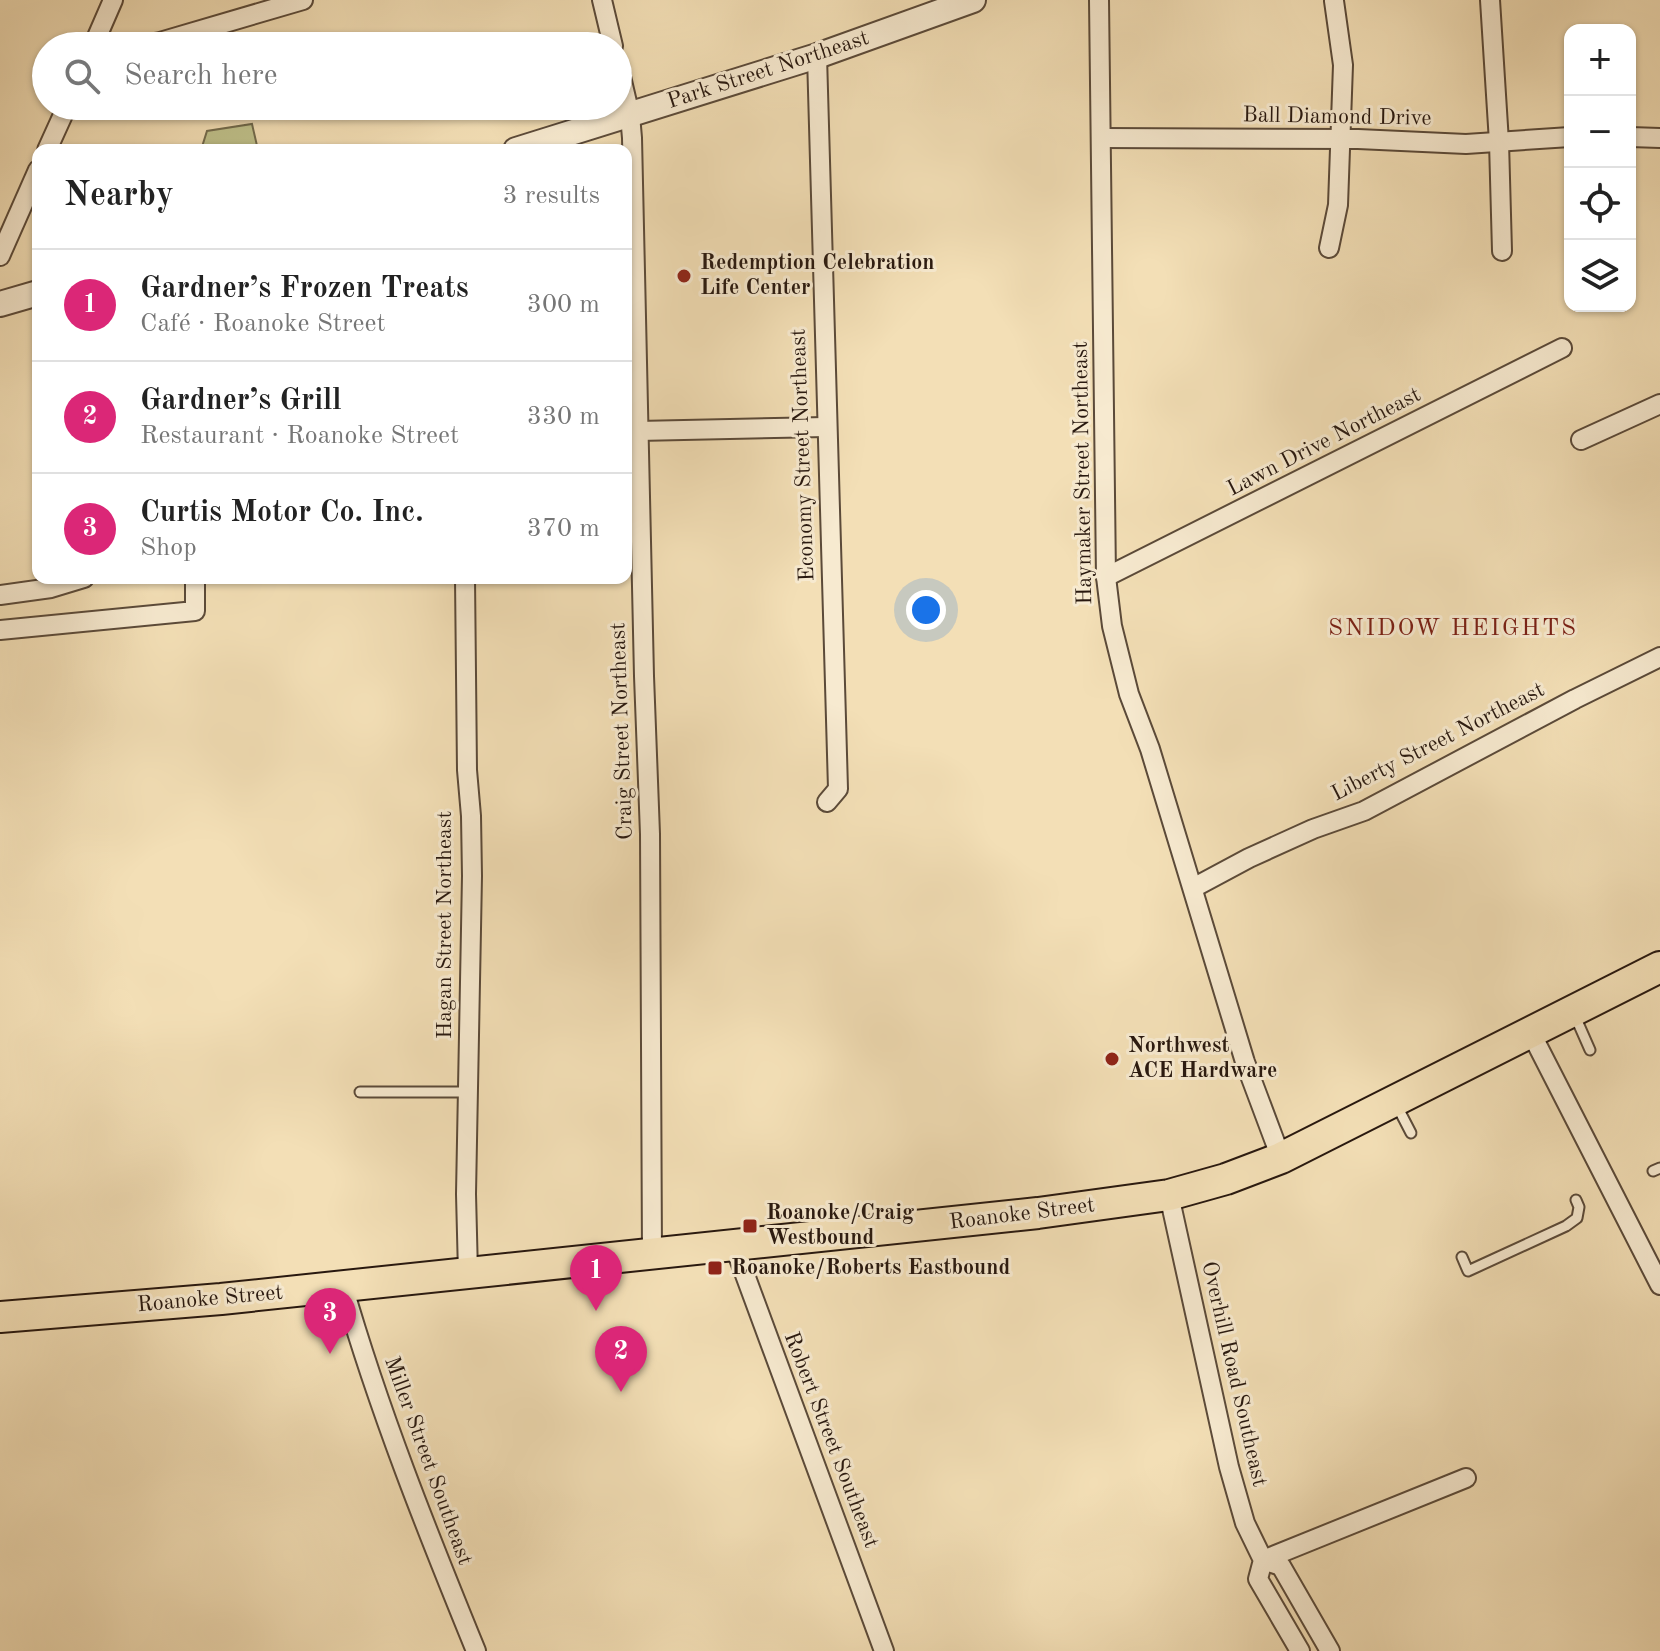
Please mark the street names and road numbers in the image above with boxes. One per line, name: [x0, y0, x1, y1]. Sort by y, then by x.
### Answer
street label: Park Street Northeast: [664, 27, 872, 113]
street label: Ball Diamond Drive: [1242, 104, 1432, 130]
street label: Economy Street Northeast: [788, 328, 818, 582]
street label: Haymaker Street Northeast: [1070, 341, 1096, 605]
street label: Lawn Drive Northeast: [1224, 384, 1424, 500]
street label: Craig Street Northeast: [607, 622, 637, 840]
street label: Liberty Street Northeast: [1328, 679, 1548, 805]
street label: Hagan Street Northeast: [434, 811, 456, 1039]
street label: Roanoke Street: [948, 1194, 1096, 1234]
street label: Overhill Road Southeast: [1197, 1259, 1271, 1489]
street label: Roanoke Street: [136, 1282, 284, 1316]
street label: Robert Street Southeast: [780, 1329, 882, 1551]
street label: Miller Street Southeast: [380, 1354, 476, 1568]

